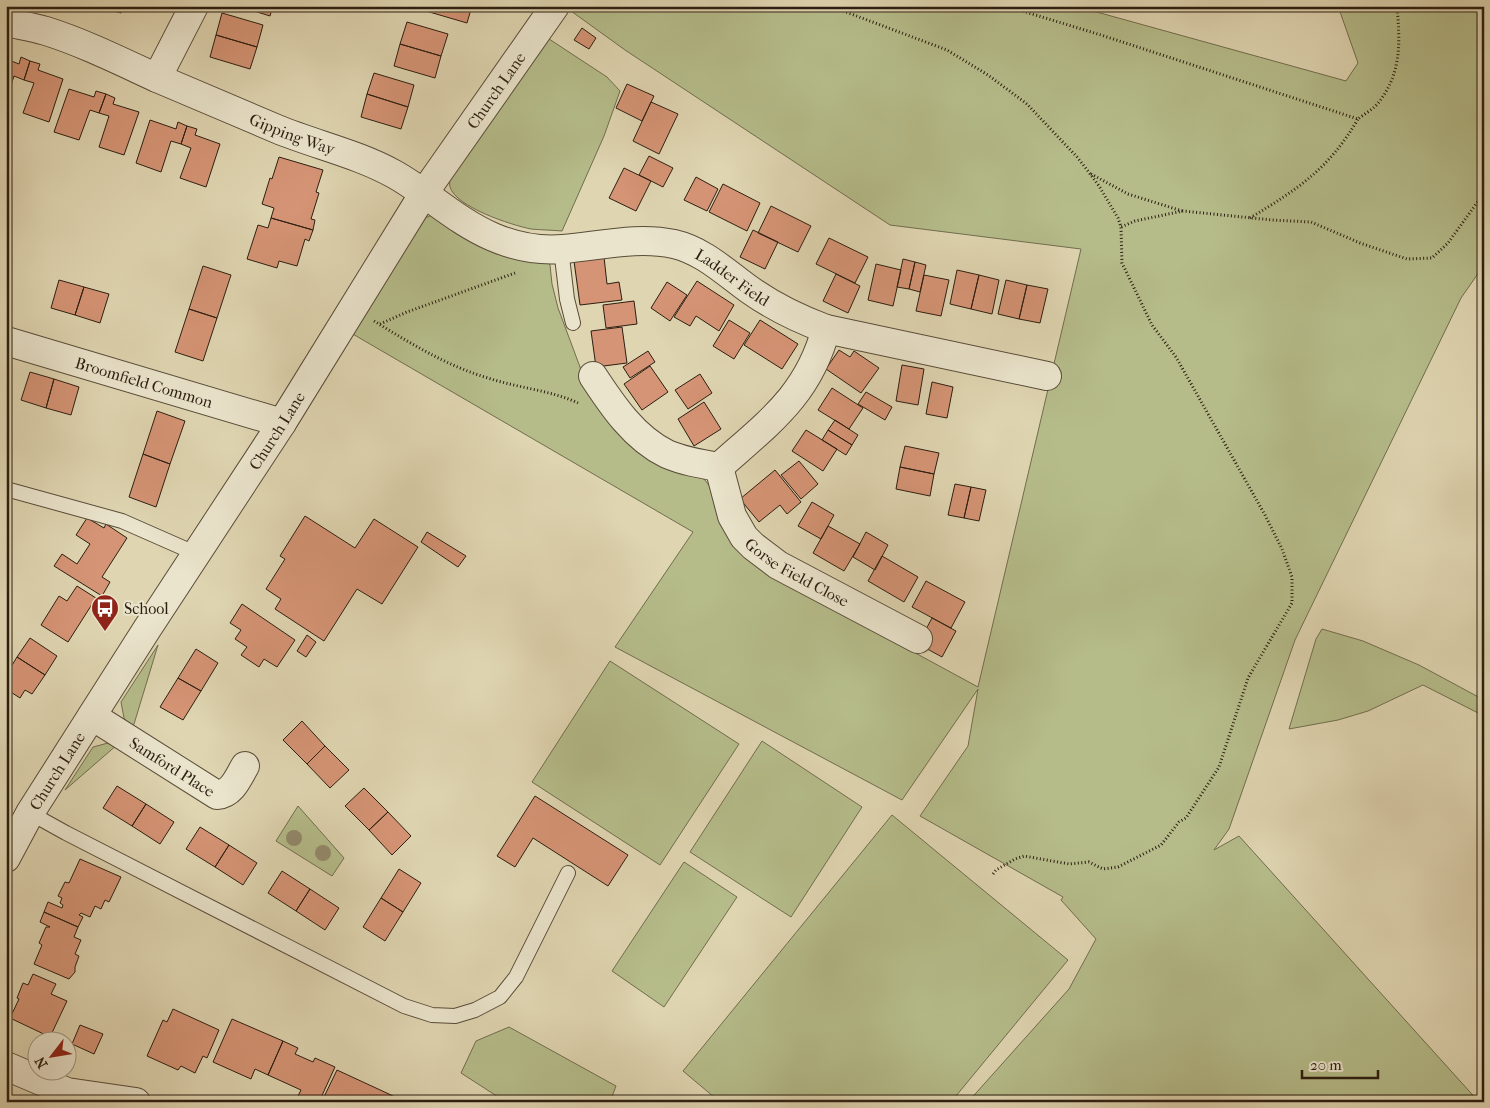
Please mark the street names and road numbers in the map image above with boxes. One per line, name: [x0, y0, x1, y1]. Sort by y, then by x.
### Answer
street label: Church Lane: [463, 49, 530, 133]
street label: Gipping Way: [247, 109, 338, 159]
street label: Ladder Field: [692, 245, 773, 310]
street label: Broomfield Common: [73, 353, 216, 412]
street label: Church Lane: [245, 388, 309, 474]
street label: Gorse Field Close: [741, 534, 852, 611]
street label: Church Lane: [25, 728, 89, 814]
street label: Samford Place: [126, 733, 218, 801]

